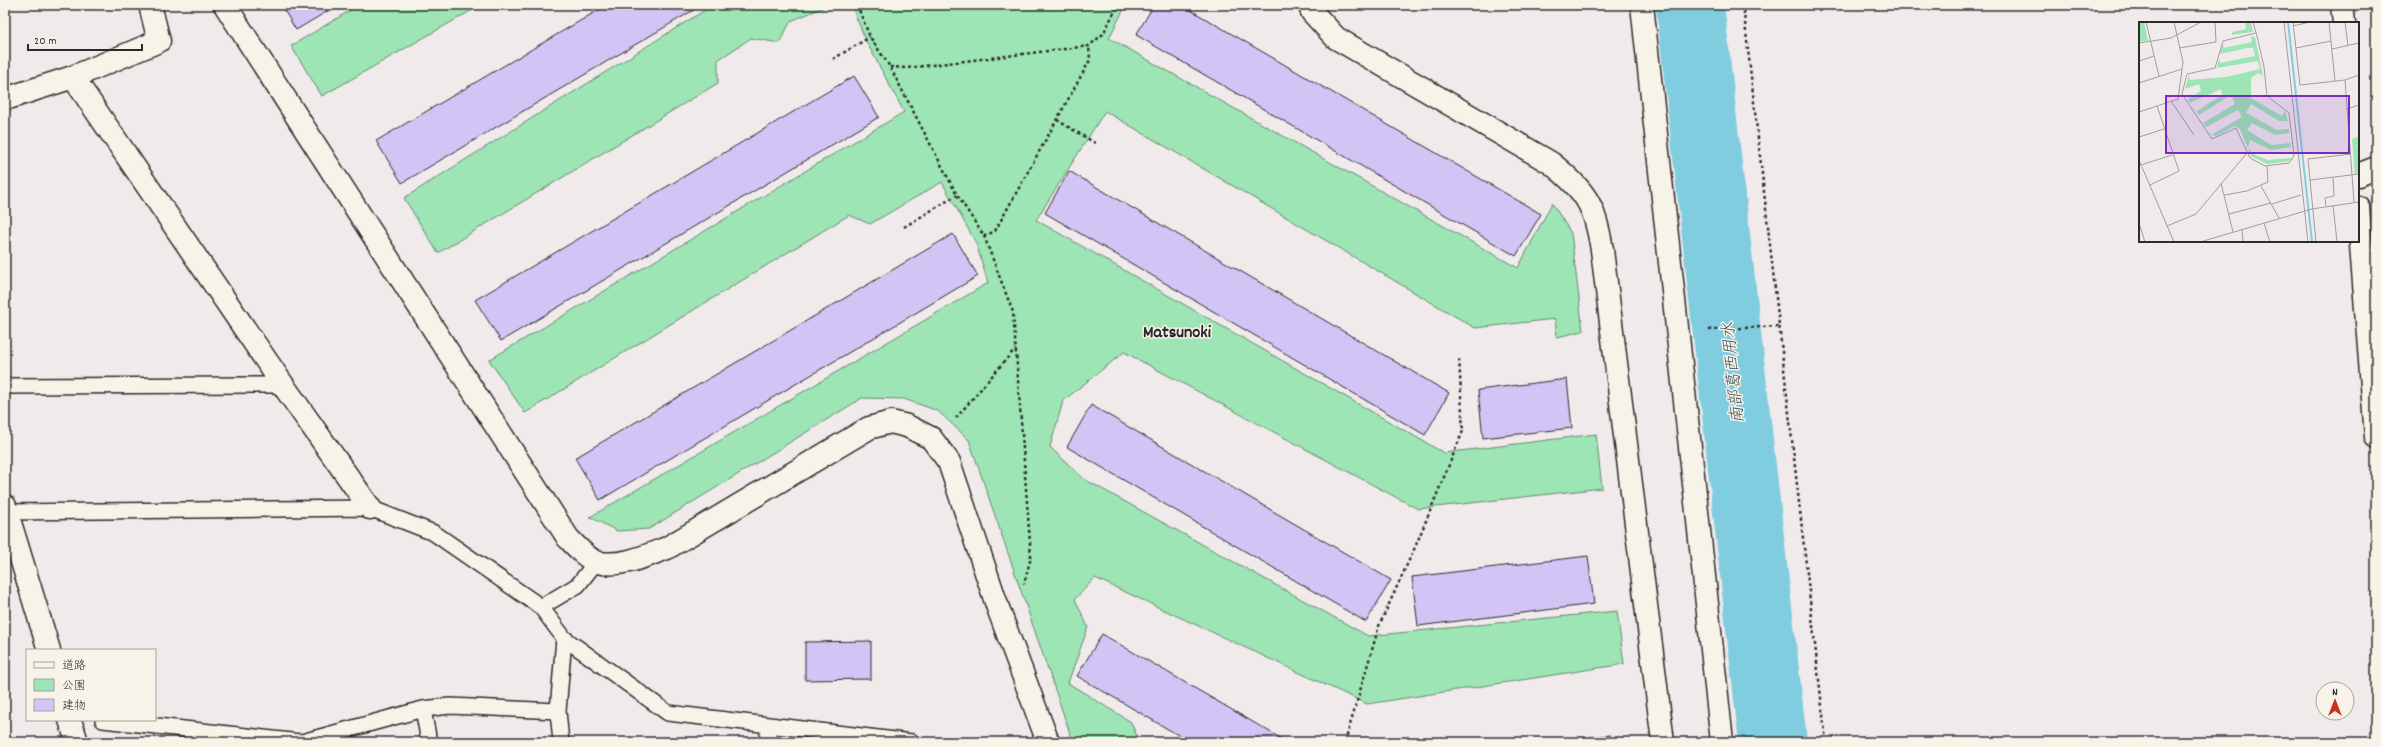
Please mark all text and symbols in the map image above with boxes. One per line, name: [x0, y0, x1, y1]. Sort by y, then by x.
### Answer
inset map: [2139, 22, 2359, 242]
scale bar: [28, 26, 142, 52]
text: 20 m: [34, 33, 57, 50]
district label: Matsunoki: [1143, 321, 1212, 346]
water label: 南部葛西用水: [1718, 321, 1752, 425]
legend: [26, 649, 156, 721]
text: 道路: [62, 658, 86, 675]
text: 公園: [62, 678, 86, 695]
north arrow: [2315, 681, 2355, 721]
text: N: [2332, 685, 2338, 701]
text: 建物: [62, 698, 86, 715]

